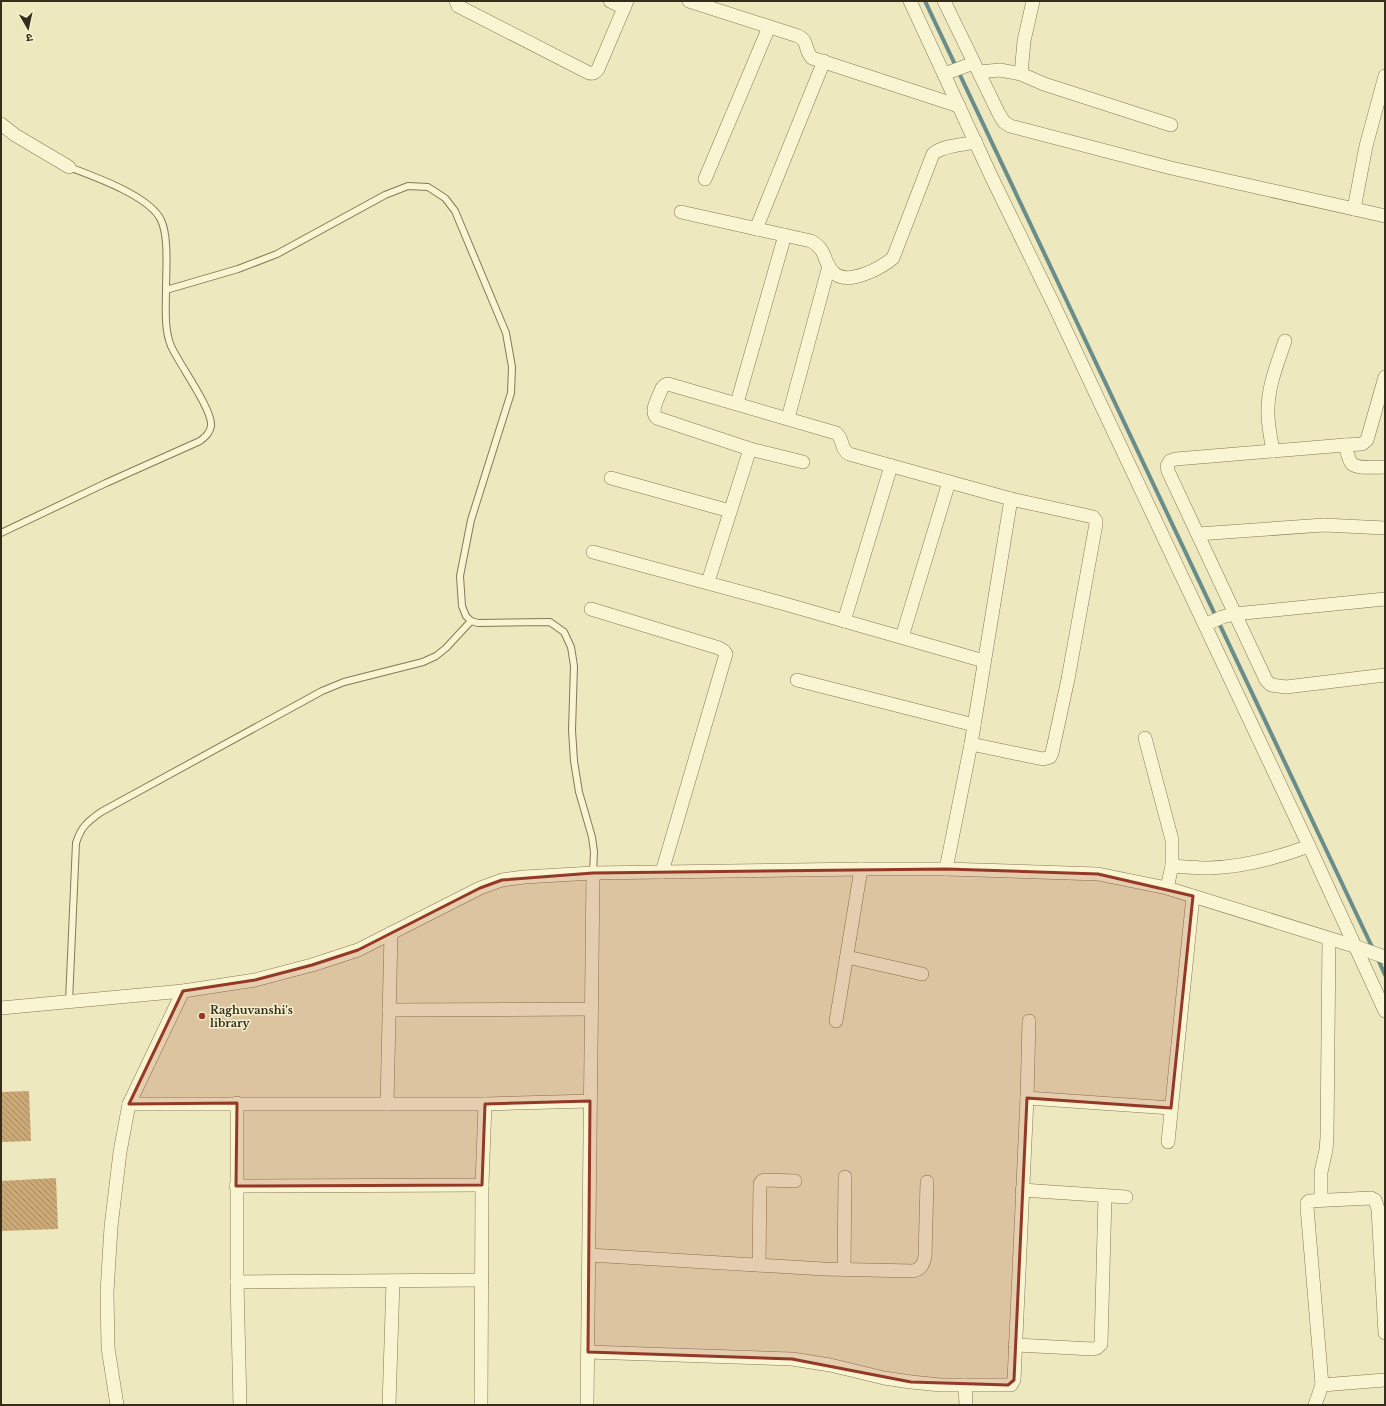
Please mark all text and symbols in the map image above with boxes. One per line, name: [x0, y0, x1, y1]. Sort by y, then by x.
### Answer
north arrow: [8, 8, 48, 48]
text: उ: [25, 30, 34, 45]
place label: Raghuvanshi's library: [210, 1003, 293, 1030]
marker: Raghuvanshi's library: [197, 1011, 207, 1021]

